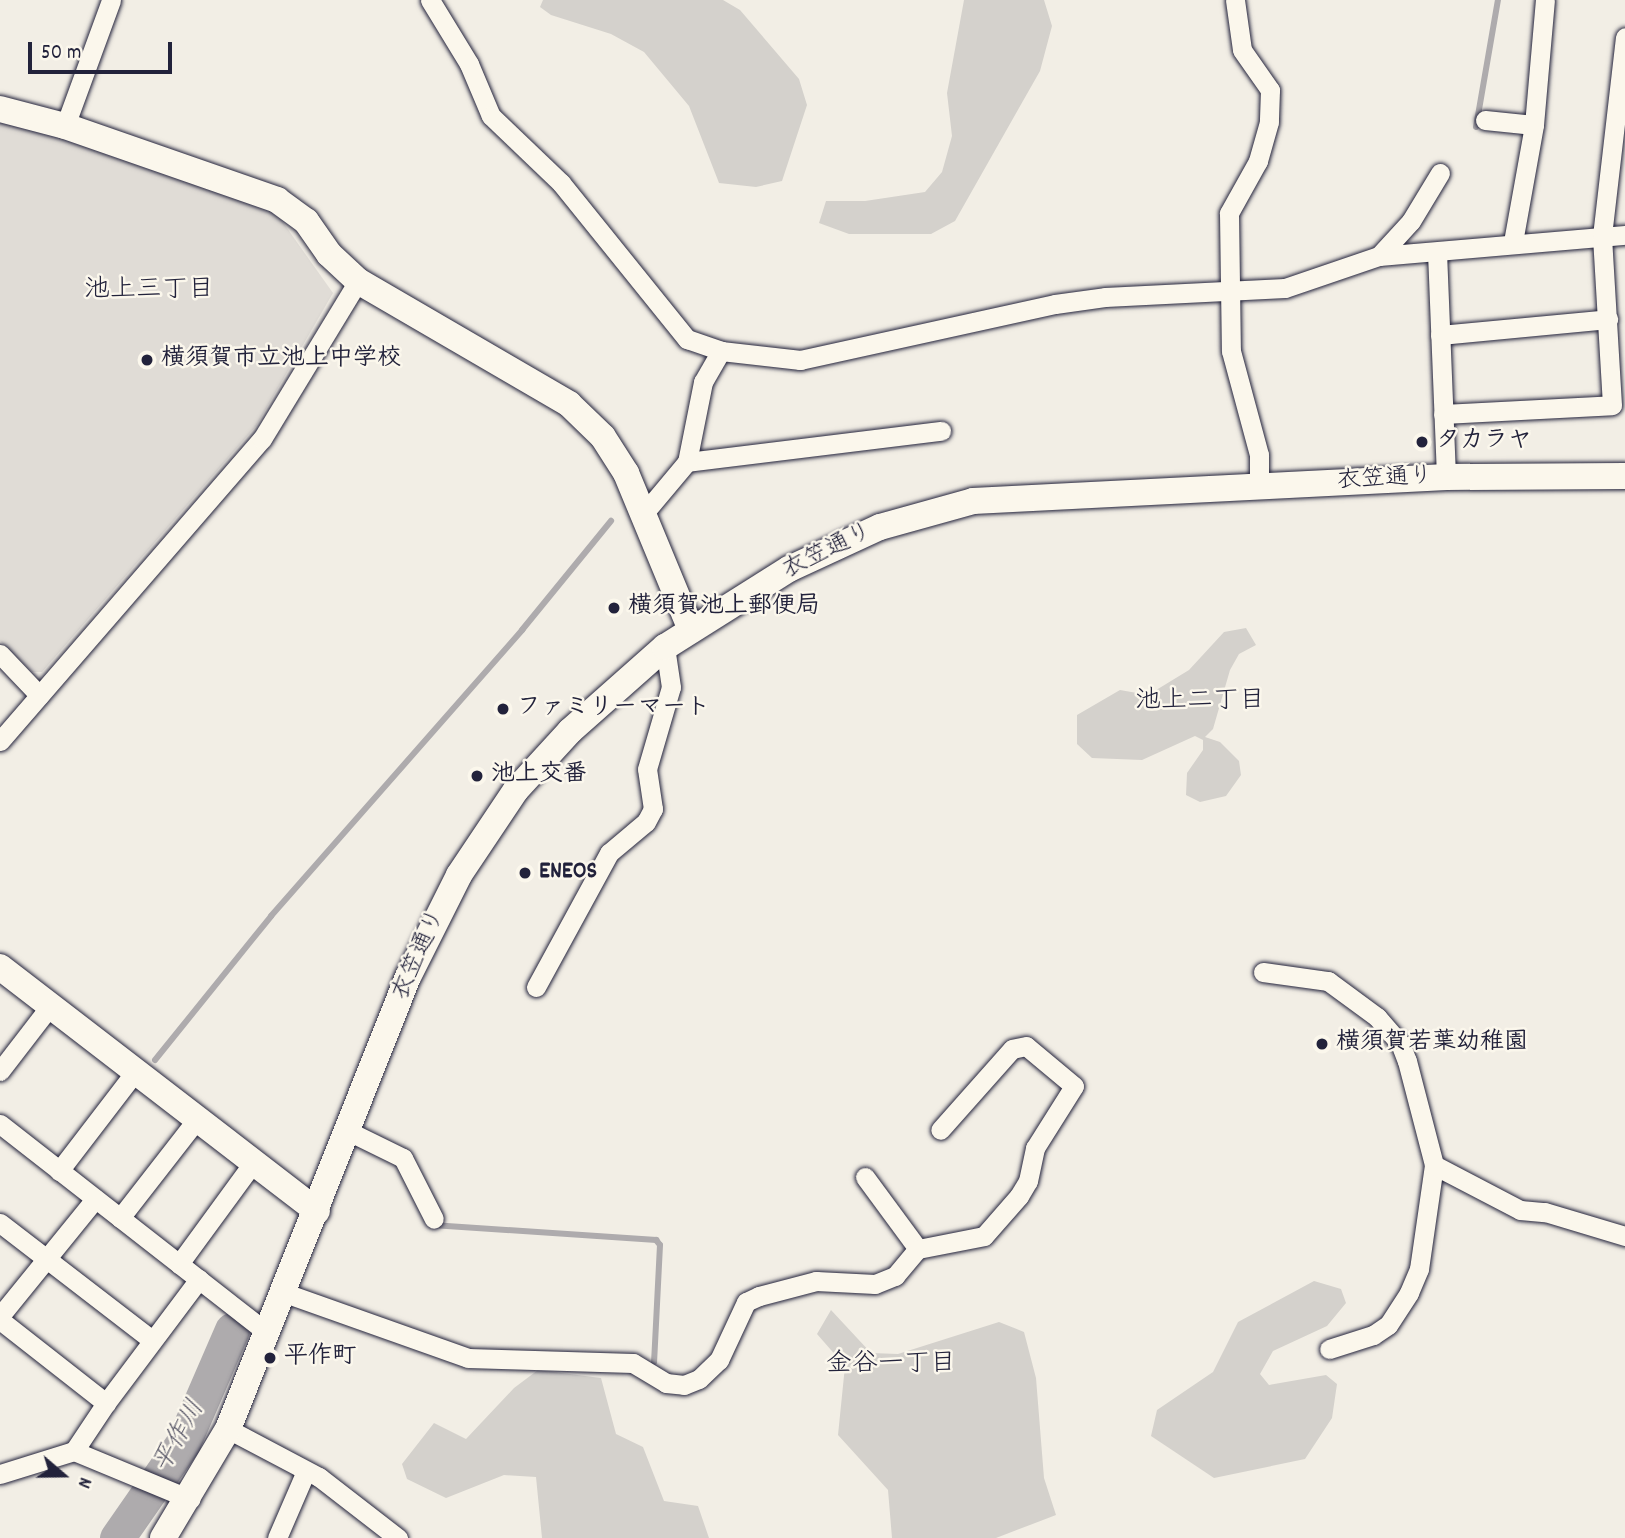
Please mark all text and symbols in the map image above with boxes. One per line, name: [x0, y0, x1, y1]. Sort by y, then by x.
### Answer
scale bar: [32, 28, 175, 72]
text: 50 m: [41, 39, 81, 69]
district label: 池上三丁目: [84, 275, 214, 307]
place label: 横須賀市立池上中学校: [161, 346, 401, 374]
marker: 横須賀市立池上中学校: [139, 352, 155, 368]
place label: タカラヤ: [1436, 428, 1532, 456]
marker: タカラヤ: [1414, 434, 1430, 450]
street label: 衣笠通り: [1336, 463, 1434, 497]
street label: 衣笠通り: [779, 518, 877, 586]
place label: 横須賀池上郵便局: [628, 594, 820, 622]
marker: 横須賀池上郵便局: [606, 600, 622, 616]
district label: 池上二丁目: [1135, 686, 1265, 718]
place label: ファミリーマート: [517, 695, 709, 723]
marker: ファミリーマート: [495, 701, 511, 717]
place label: 池上交番: [491, 762, 587, 790]
marker: 池上交番: [469, 768, 485, 784]
place label: ENEOS: [539, 859, 597, 887]
marker: ENEOS: [517, 865, 533, 881]
street label: 衣笠通り: [387, 905, 453, 1005]
place label: 横須賀若葉幼稚園: [1336, 1030, 1528, 1058]
marker: 横須賀若葉幼稚園: [1314, 1036, 1330, 1052]
place label: 平作町: [284, 1344, 356, 1372]
district label: 金谷一丁目: [826, 1349, 956, 1381]
marker: 平作町: [262, 1350, 278, 1366]
water label: 平作川: [147, 1395, 213, 1479]
north arrow: [28, 1440, 98, 1510]
text: N: [69, 1473, 97, 1491]

